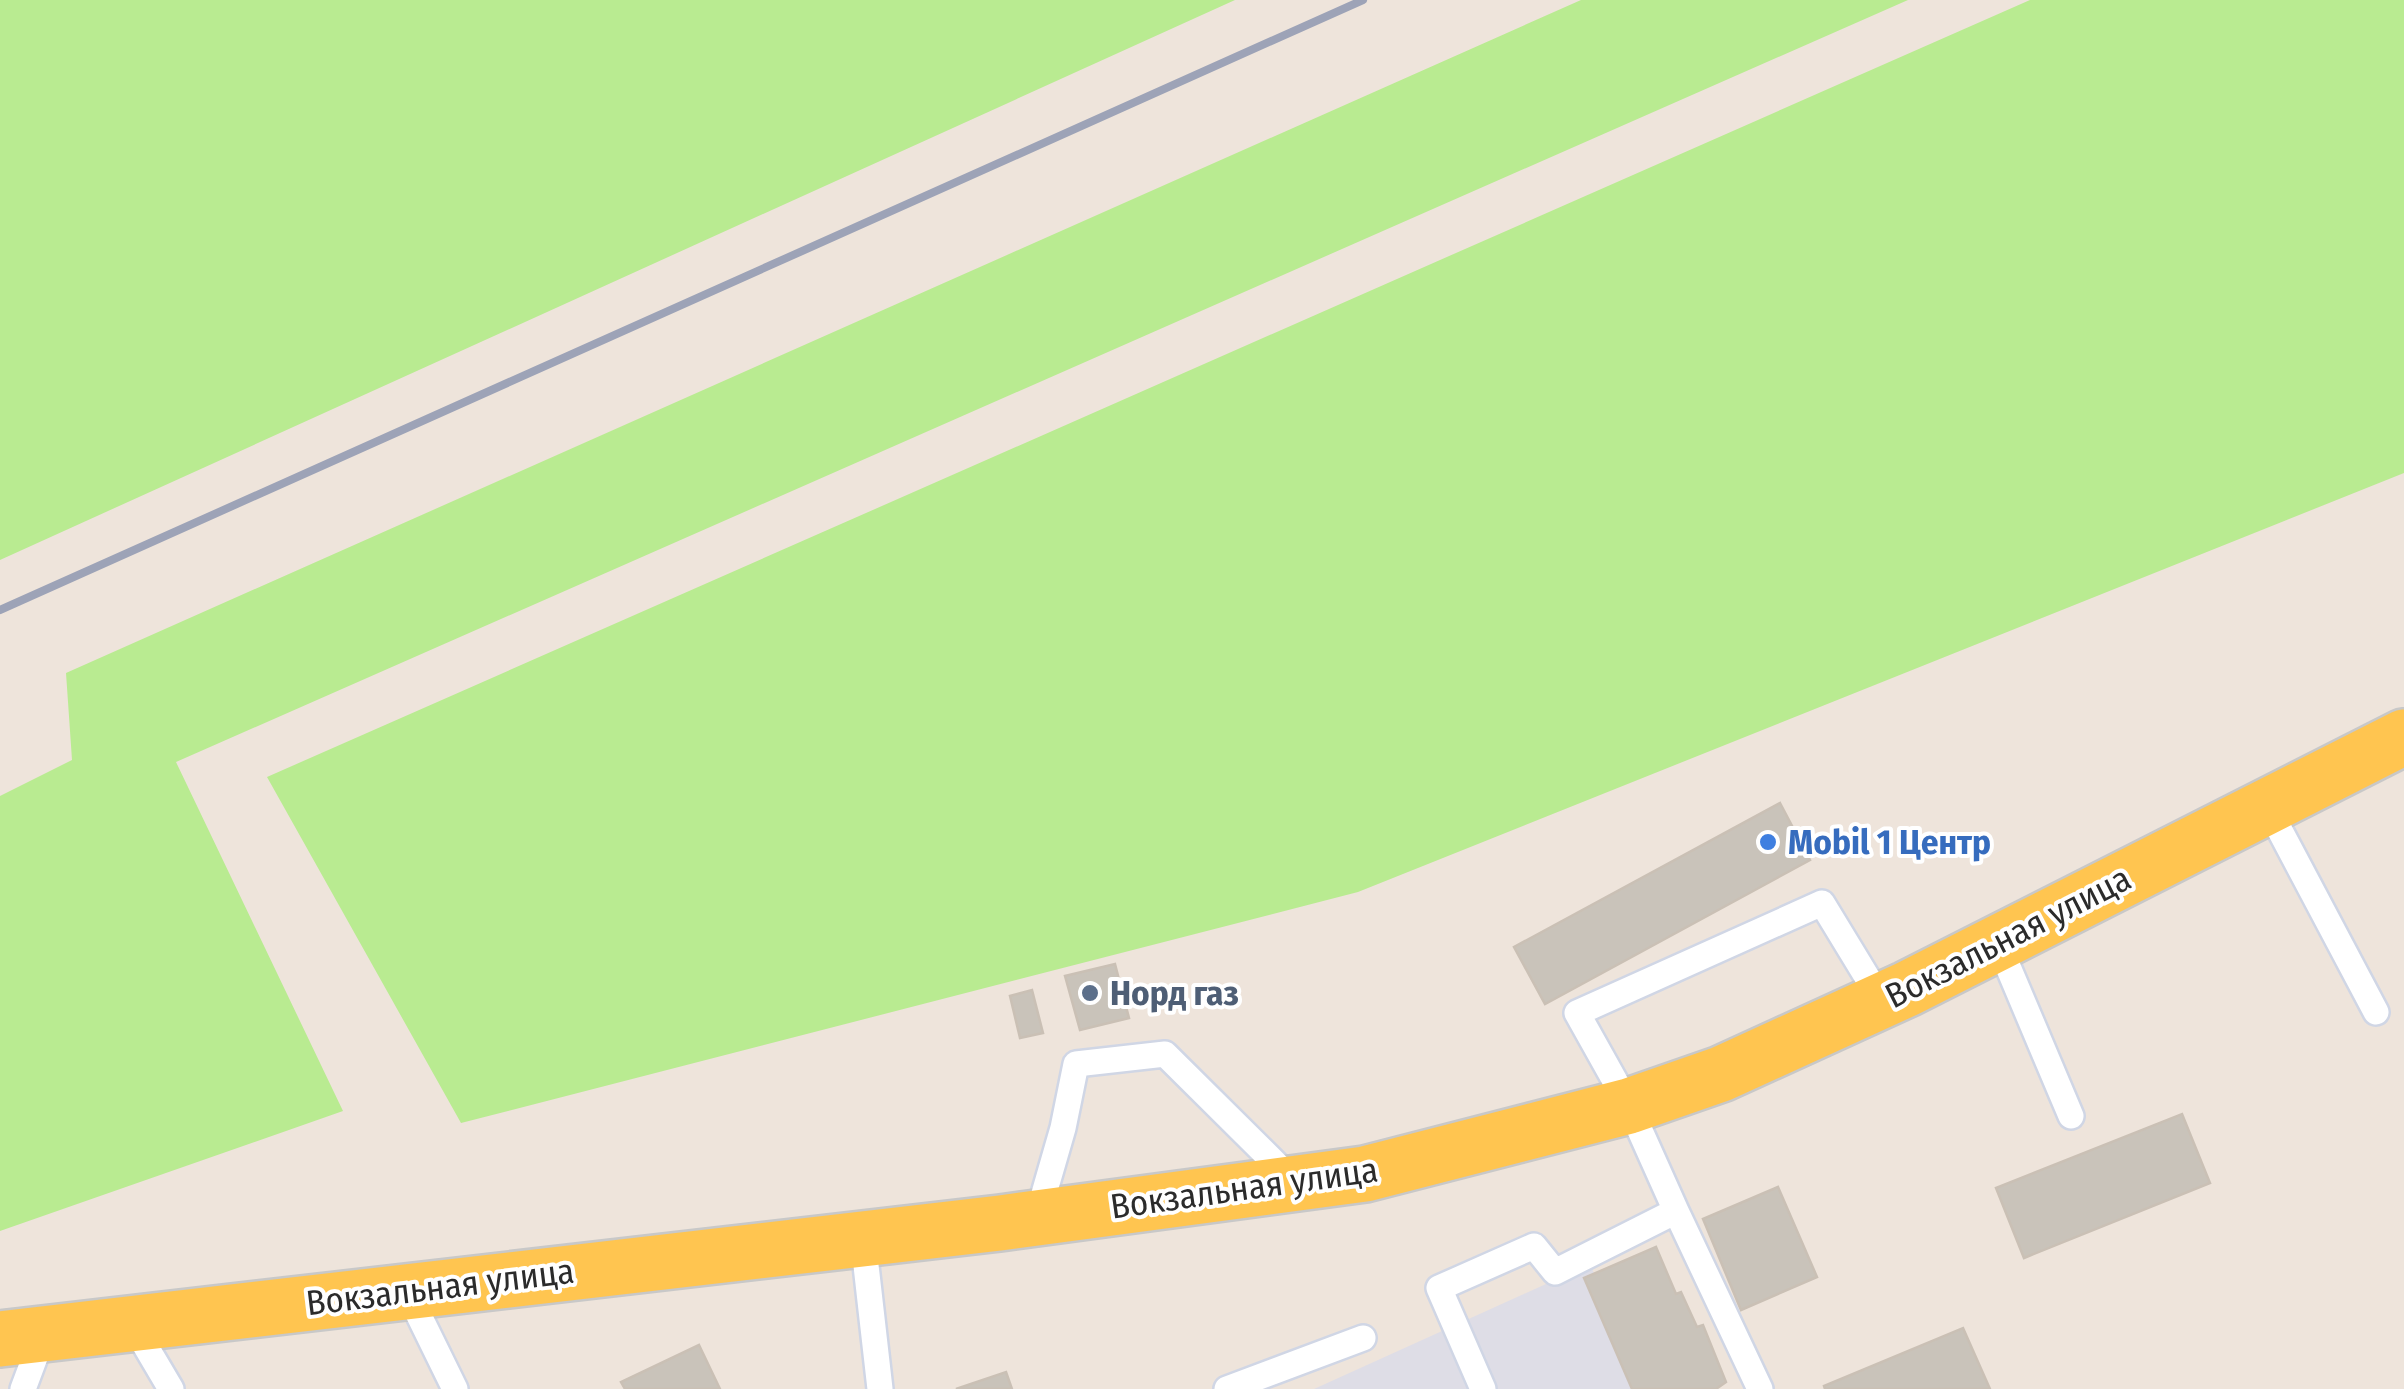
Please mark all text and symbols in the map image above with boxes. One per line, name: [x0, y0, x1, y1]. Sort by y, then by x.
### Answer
place label: Mobil 1 Центр: [1788, 821, 1991, 863]
marker: Mobil 1 Центр: [1757, 831, 1779, 853]
street label: Вокзальная улица: [1878, 857, 2138, 1017]
place label: Норд газ: [1110, 972, 1239, 1014]
marker: Норд газ: [1079, 982, 1101, 1004]
street label: Вокзальная улица: [1108, 1148, 1380, 1228]
street label: Вокзальная улица: [304, 1250, 576, 1324]

